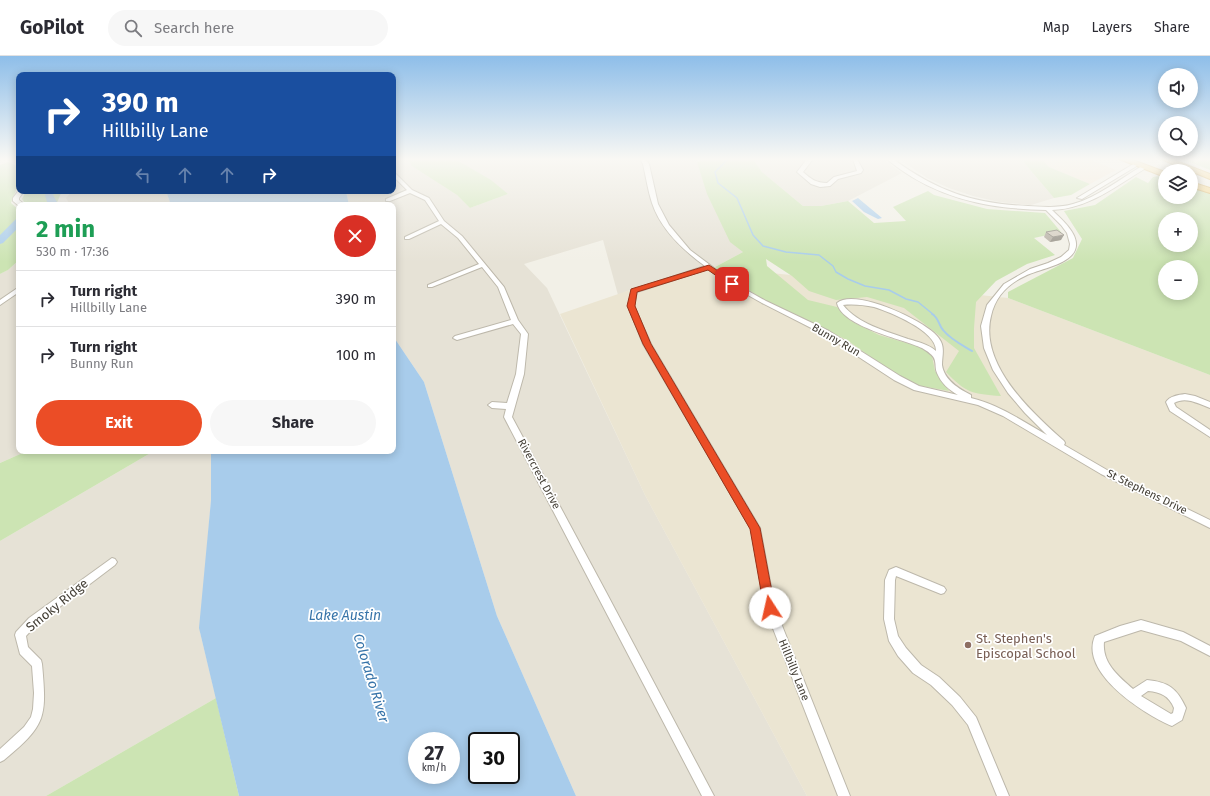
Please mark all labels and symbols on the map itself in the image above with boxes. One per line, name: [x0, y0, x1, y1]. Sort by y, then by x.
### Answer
pin: [715, 267, 749, 301]
street label: Bunny Run: [809, 321, 863, 359]
street label: Rivercrest Drive: [515, 436, 563, 512]
street label: St Stephens Drive: [1105, 467, 1189, 517]
street label: Smoky Ridge: [23, 575, 91, 635]
position arrow: [749, 587, 791, 629]
water label: Lake Austin: [309, 607, 381, 624]
water label: Colorado River: [349, 631, 393, 725]
place label: St. Stephen's Episcopal School: [976, 631, 1076, 661]
street label: Hillbilly Lane: [776, 637, 812, 703]
marker: St. Stephen's Episcopal School: [963, 640, 973, 650]
speed limit sign: 30: [468, 732, 520, 784]

